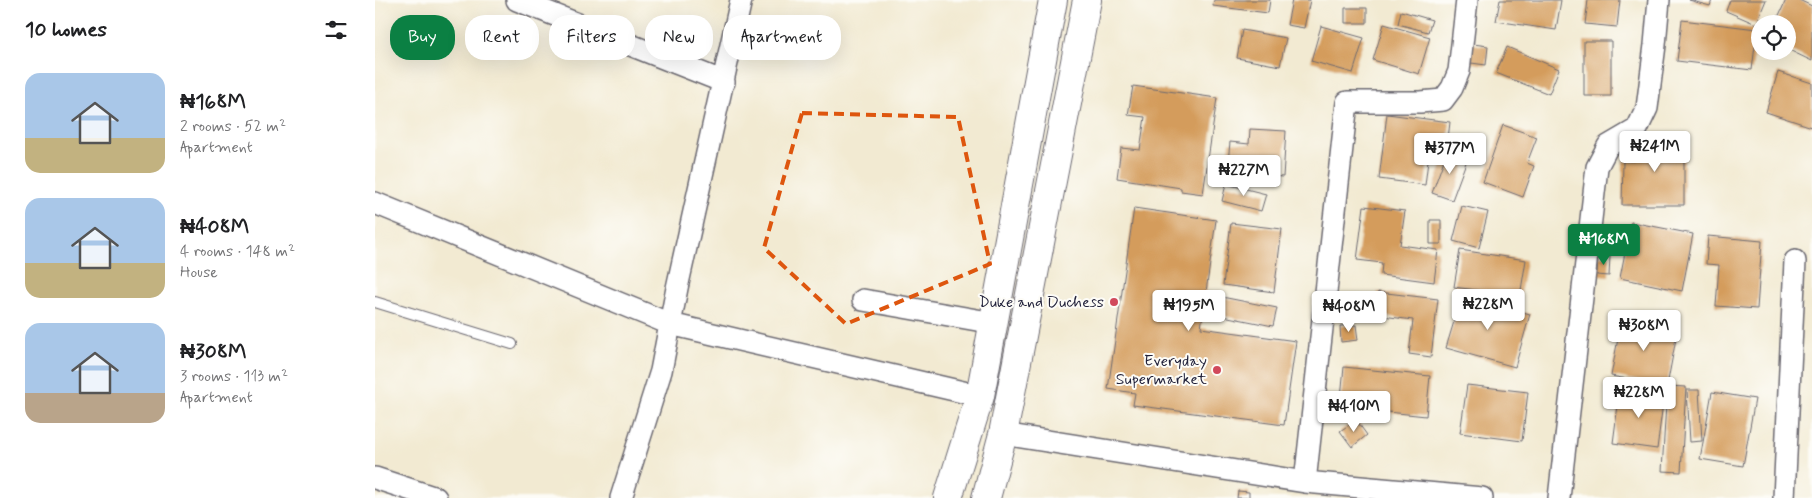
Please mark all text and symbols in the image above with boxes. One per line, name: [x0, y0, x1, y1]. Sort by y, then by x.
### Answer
chip: Buy: [390, 15, 455, 60]
chip: Rent: [465, 15, 539, 60]
chip: Filters: [549, 15, 635, 60]
chip: New: [645, 15, 713, 60]
chip: Apartment: [723, 15, 841, 60]
map controls: [1751, 15, 1796, 60]
button: locate: [1751, 15, 1796, 60]
text: 10 homes: [25, 16, 107, 44]
icon: filters: [322, 16, 350, 44]
text: ₦168M: [180, 88, 246, 116]
icon: home: [65, 93, 125, 153]
text: 2 rooms · 52 m²: [180, 116, 286, 137]
pin: ₦241M: [1620, 130, 1690, 173]
pin: ₦377M: [1415, 132, 1485, 175]
text: ₦241M: [1630, 136, 1680, 157]
text: Apartment: [180, 137, 253, 158]
text: ₦377M: [1425, 138, 1475, 159]
pin: ₦227M: [1209, 154, 1279, 197]
text: ₦227M: [1219, 160, 1269, 181]
text: ₦408M: [180, 213, 249, 241]
icon: home: [65, 218, 125, 278]
pin: ₦168M: [1569, 224, 1639, 266]
text: ₦168M: [1579, 229, 1629, 250]
text: 4 rooms · 148 m²: [180, 241, 295, 262]
text: House: [180, 262, 218, 283]
pin: ₦228M: [1453, 288, 1523, 331]
pin: ₦195M: [1154, 290, 1224, 332]
pin: ₦408M: [1314, 290, 1384, 333]
place label: Duke and Duchess: [979, 292, 1104, 313]
text: ₦228M: [1463, 294, 1513, 315]
text: ₦195M: [1163, 295, 1215, 316]
marker: Duke and Duchess: [1108, 296, 1120, 308]
text: ₦408M: [1323, 296, 1375, 317]
pin: ₦308M: [1609, 310, 1679, 352]
text: ₦308M: [1619, 315, 1669, 336]
text: ₦308M: [180, 338, 246, 366]
icon: home: [65, 343, 125, 403]
place label: Everyday Supermarket: [1116, 351, 1208, 390]
marker: Everyday Supermarket: [1211, 364, 1223, 376]
text: 3 rooms · 113 m²: [180, 366, 288, 387]
pin: ₦228M: [1604, 376, 1674, 419]
text: ₦228M: [1614, 382, 1664, 403]
text: Apartment: [180, 387, 253, 408]
pin: ₦410M: [1319, 390, 1389, 433]
text: ₦410M: [1328, 396, 1380, 417]

